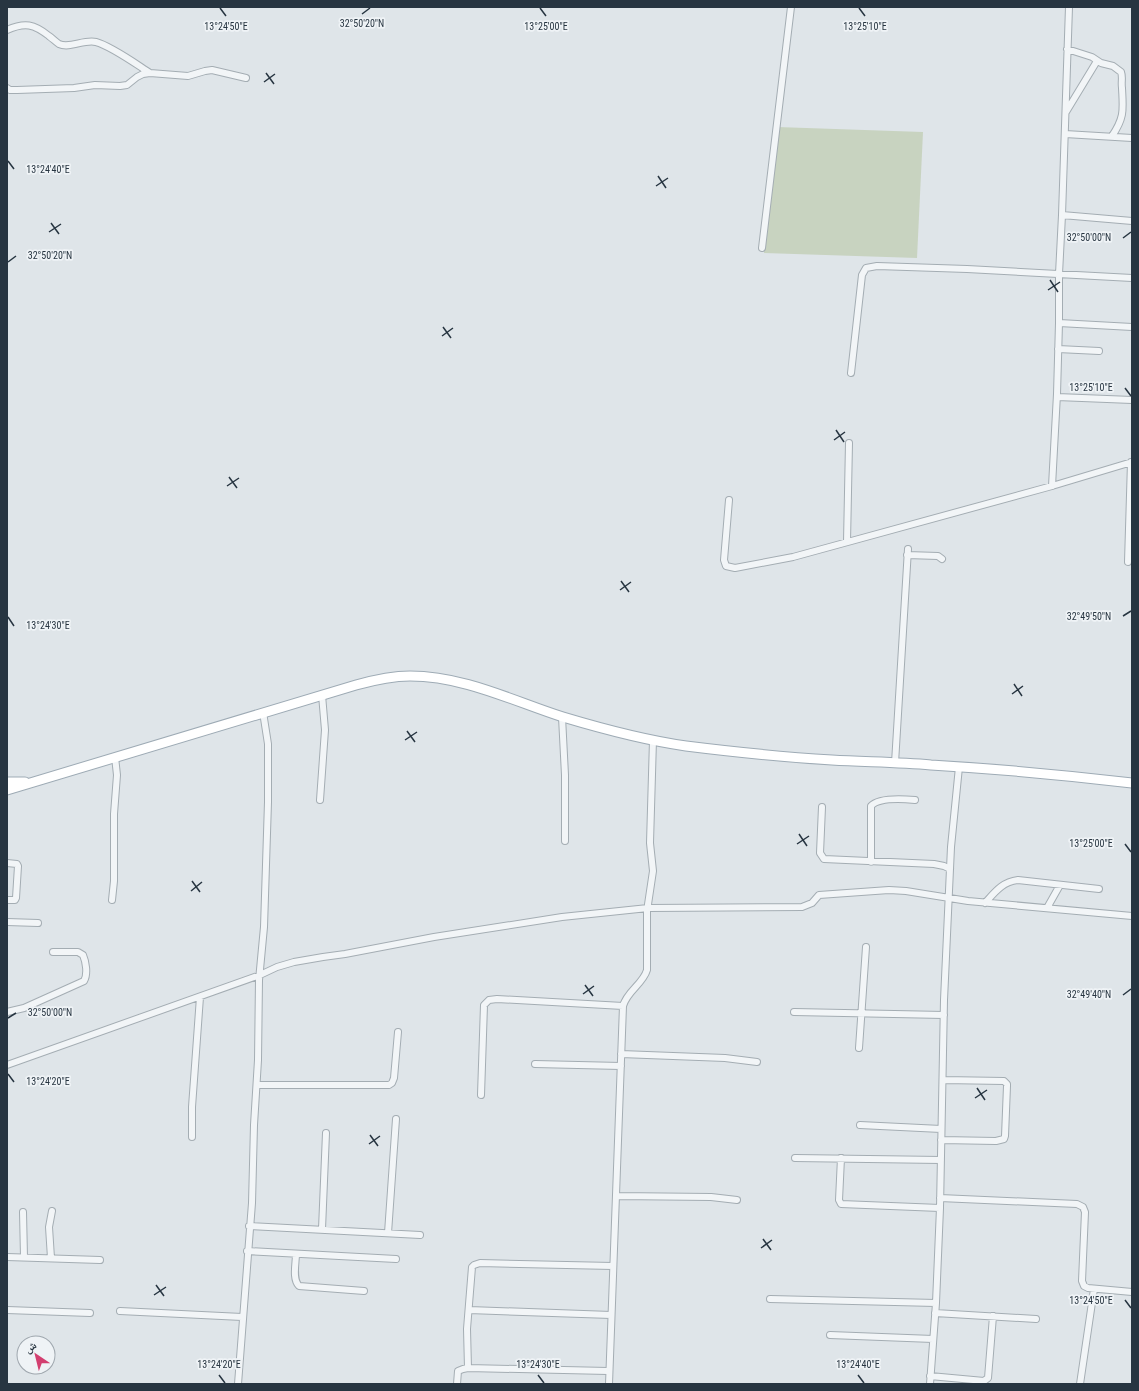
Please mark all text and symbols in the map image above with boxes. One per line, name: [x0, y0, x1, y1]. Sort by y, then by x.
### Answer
text: 32°50'20"N: [340, 18, 384, 29]
text: 13°24'50"E: [204, 21, 248, 32]
text: 13°25'00"E: [524, 21, 568, 32]
text: 13°25'10"E: [843, 21, 887, 32]
text: 13°24'40"E: [26, 164, 70, 175]
text: 32°50'00"N: [1067, 232, 1111, 243]
text: 32°50'20"N: [28, 250, 72, 261]
text: 13°25'10"E: [1069, 382, 1113, 393]
text: 32°49'50"N: [1067, 611, 1111, 622]
text: 13°24'30"E: [26, 620, 70, 631]
text: 13°25'00"E: [1069, 838, 1113, 849]
text: 32°49'40"N: [1067, 989, 1111, 1000]
text: 32°50'00"N: [28, 1007, 72, 1018]
text: 13°24'20"E: [26, 1076, 70, 1087]
text: 13°24'50"E: [1069, 1295, 1113, 1306]
north arrow: [16, 1335, 56, 1375]
text: ش: [22, 1338, 40, 1357]
text: 13°24'20"E: [197, 1359, 241, 1370]
text: 13°24'30"E: [516, 1359, 560, 1370]
text: 13°24'40"E: [836, 1359, 880, 1370]

